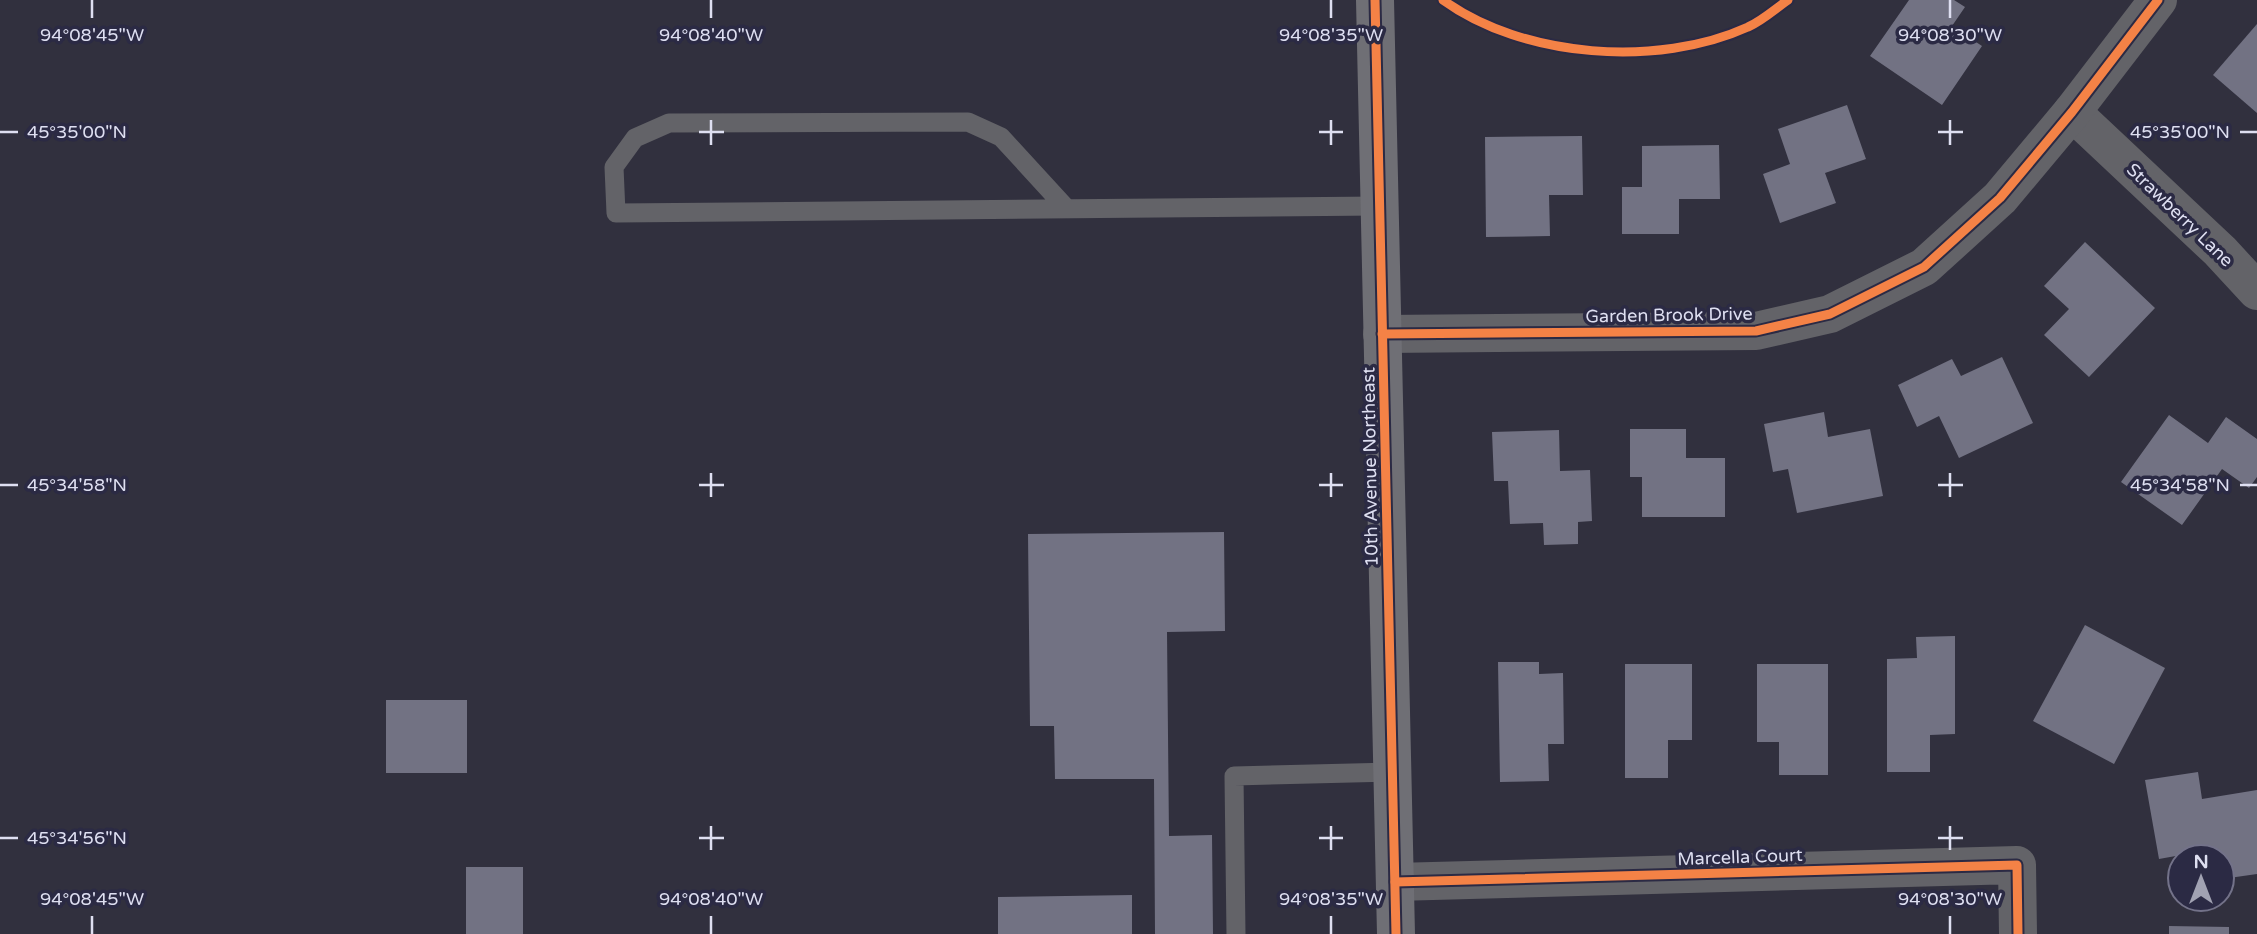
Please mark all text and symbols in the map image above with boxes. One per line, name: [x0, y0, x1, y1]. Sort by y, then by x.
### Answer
text: 94°08'45"W: [40, 24, 144, 46]
text: 94°08'40"W: [659, 24, 763, 46]
text: 94°08'35"W: [1279, 24, 1383, 46]
text: 94°08'30"W: [1898, 24, 2002, 46]
text: 45°35'00"N: [27, 121, 127, 143]
text: 45°35'00"N: [2130, 121, 2230, 143]
street label: Strawberry Lane: [2122, 158, 2238, 272]
street label: Garden Brook Drive: [1585, 303, 1753, 327]
street label: 10th Avenue Northeast: [1357, 367, 1383, 567]
text: 45°34'58"N: [27, 474, 127, 496]
text: 45°34'58"N: [2130, 474, 2230, 496]
text: 45°34'56"N: [27, 827, 127, 849]
north arrow: [2166, 843, 2236, 913]
street label: Marcella Court: [1677, 844, 1803, 870]
text: N: [2193, 851, 2209, 873]
text: 94°08'45"W: [40, 888, 144, 910]
text: 94°08'40"W: [659, 888, 763, 910]
text: 94°08'35"W: [1279, 888, 1383, 910]
text: 94°08'30"W: [1898, 888, 2002, 910]

